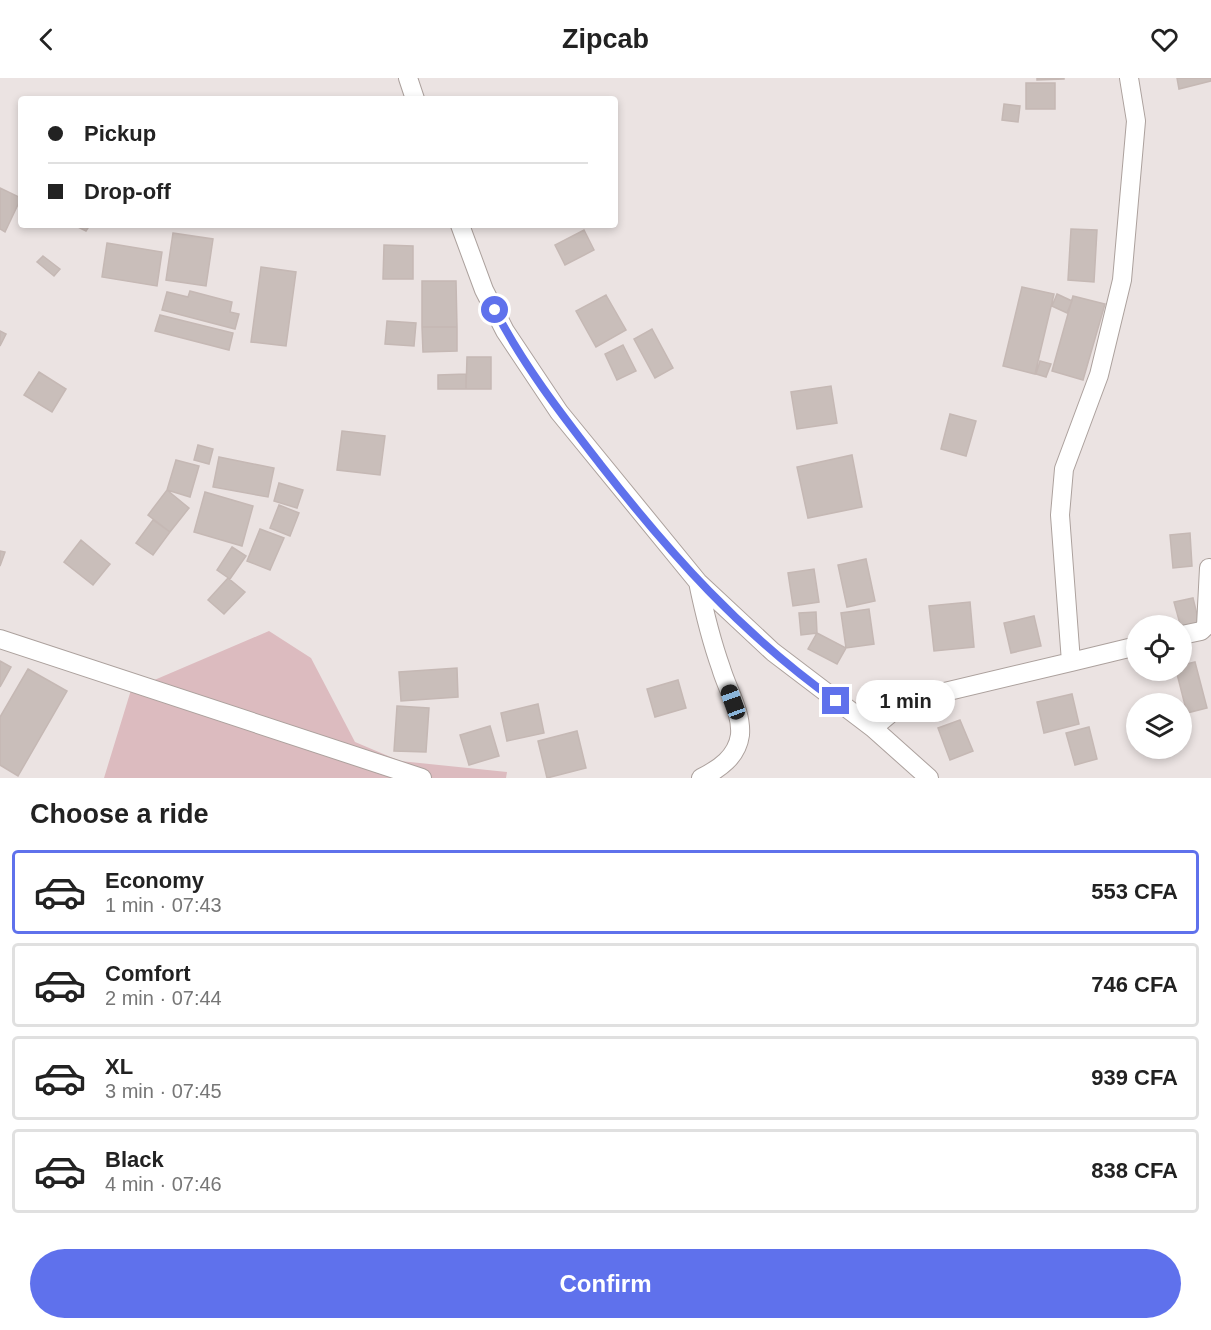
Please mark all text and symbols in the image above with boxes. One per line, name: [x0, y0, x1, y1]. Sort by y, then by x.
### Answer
icon: back: [30, 23, 63, 56]
icon: heart: [1148, 23, 1181, 56]
text: Zipcab: [562, 24, 649, 54]
text: Pickup: [84, 121, 156, 146]
text: Drop-off: [84, 179, 171, 204]
route start: [481, 296, 508, 323]
map controls: [1126, 615, 1192, 759]
button: locate: [1126, 615, 1192, 681]
callout: 1 min: [857, 680, 956, 722]
car: [718, 682, 748, 722]
route end: [822, 687, 849, 714]
text: 1 min: [879, 690, 932, 712]
button: layers: [1126, 693, 1192, 759]
text: Choose a ride: [30, 799, 209, 829]
icon: car: [33, 865, 87, 919]
text: Economy: [105, 868, 204, 893]
text: 553 CFA: [1091, 879, 1178, 904]
text: 1 min · 07:43: [105, 894, 222, 916]
icon: car: [33, 958, 87, 1012]
text: Comfort: [105, 961, 191, 986]
text: 746 CFA: [1091, 972, 1178, 997]
text: 2 min · 07:44: [105, 987, 222, 1009]
icon: car: [33, 1051, 87, 1105]
text: XL: [105, 1054, 133, 1079]
text: 939 CFA: [1091, 1065, 1178, 1090]
text: 3 min · 07:45: [105, 1080, 222, 1102]
icon: car: [33, 1144, 87, 1198]
text: Black: [105, 1147, 164, 1172]
text: 838 CFA: [1091, 1158, 1178, 1183]
text: 4 min · 07:46: [105, 1173, 222, 1195]
button: Confirm: [30, 1249, 1181, 1318]

